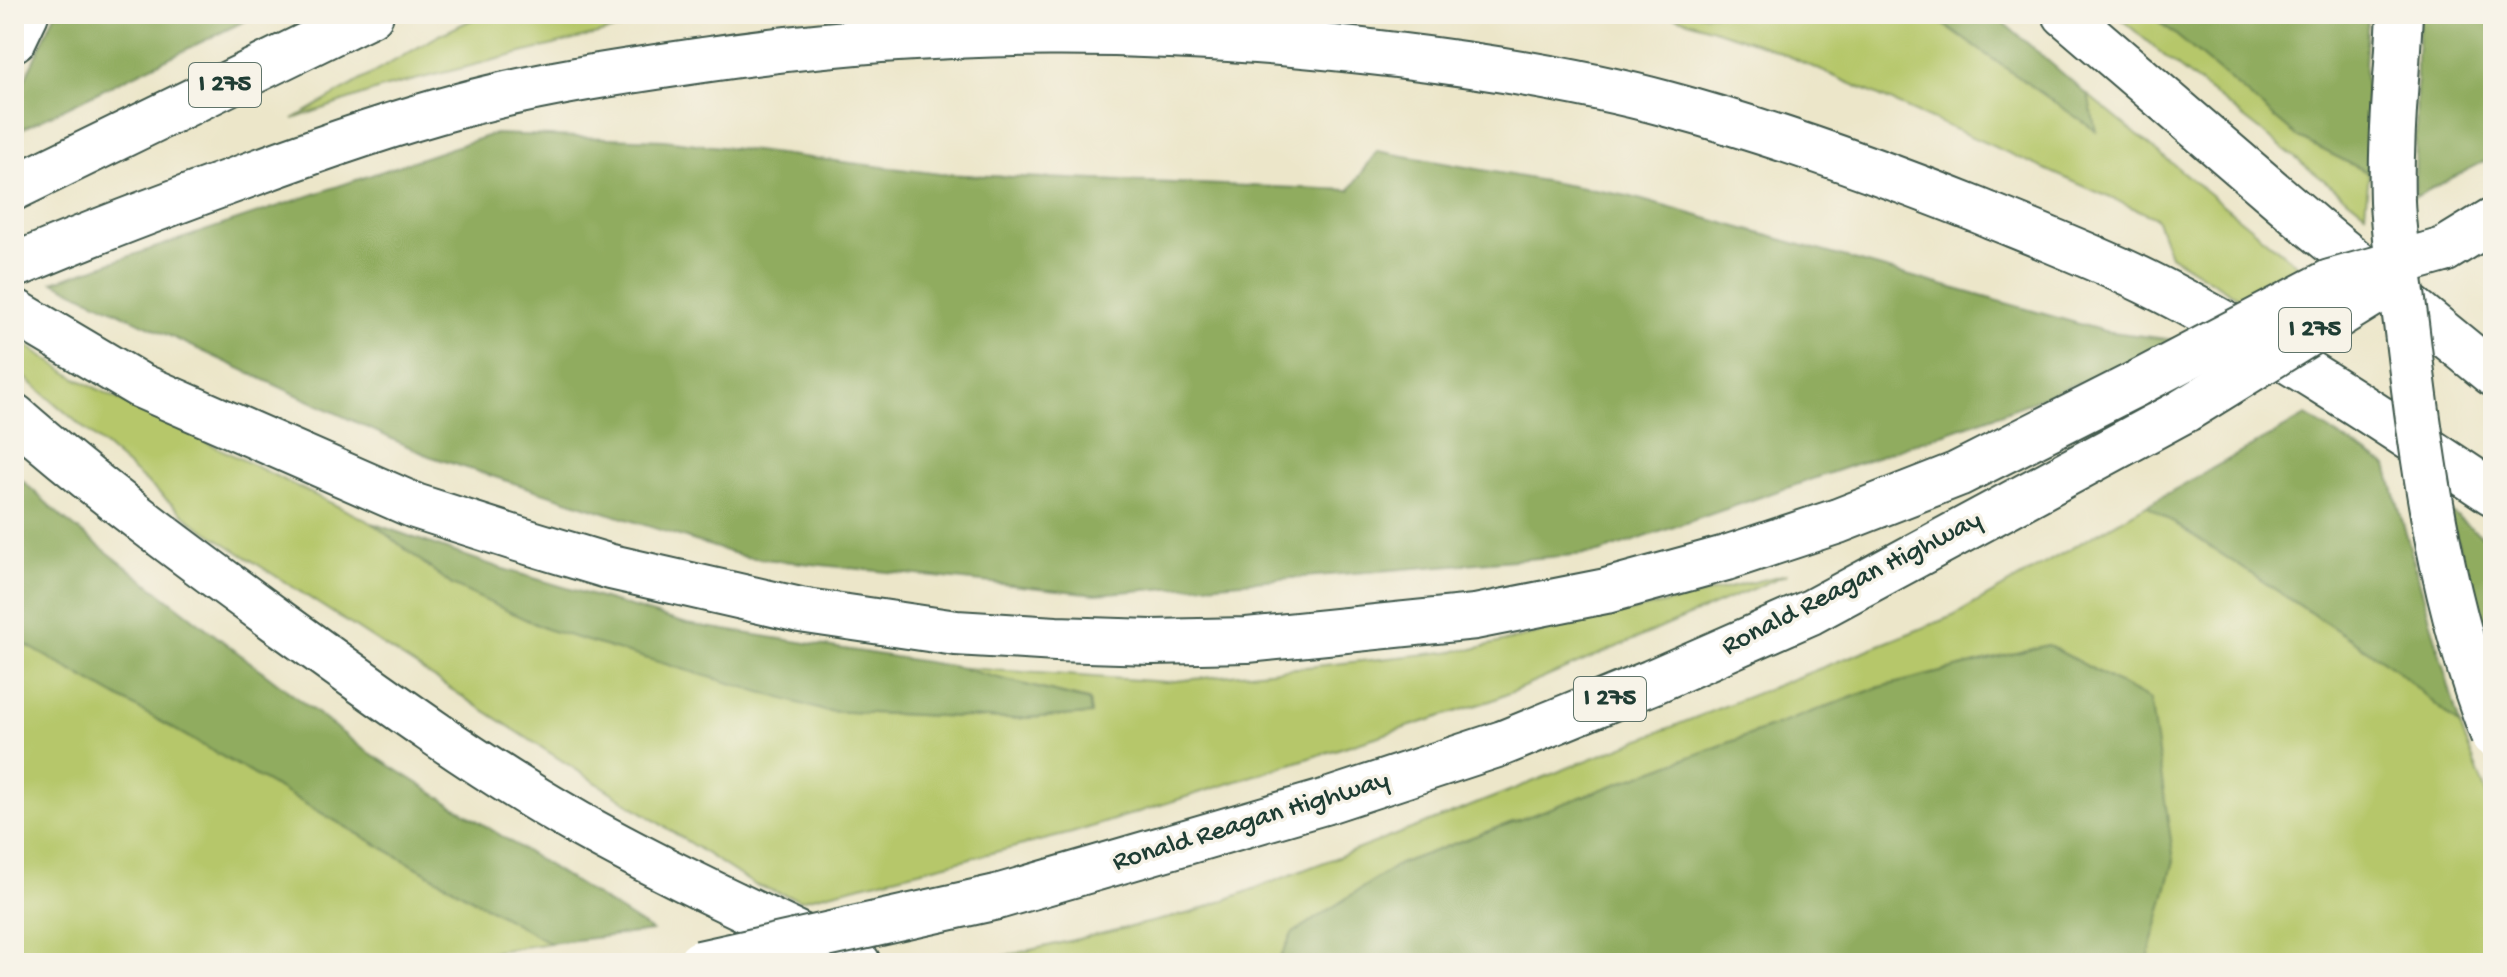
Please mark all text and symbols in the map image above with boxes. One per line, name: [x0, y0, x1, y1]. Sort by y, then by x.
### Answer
road number: I 275: [189, 63, 261, 107]
road number: I 275: [2279, 308, 2351, 352]
street label: Ronald Reagan Highway: [1716, 504, 1988, 664]
road number: I 275: [1574, 677, 1646, 721]
street label: Ronald Reagan Highway: [1109, 764, 1393, 880]

